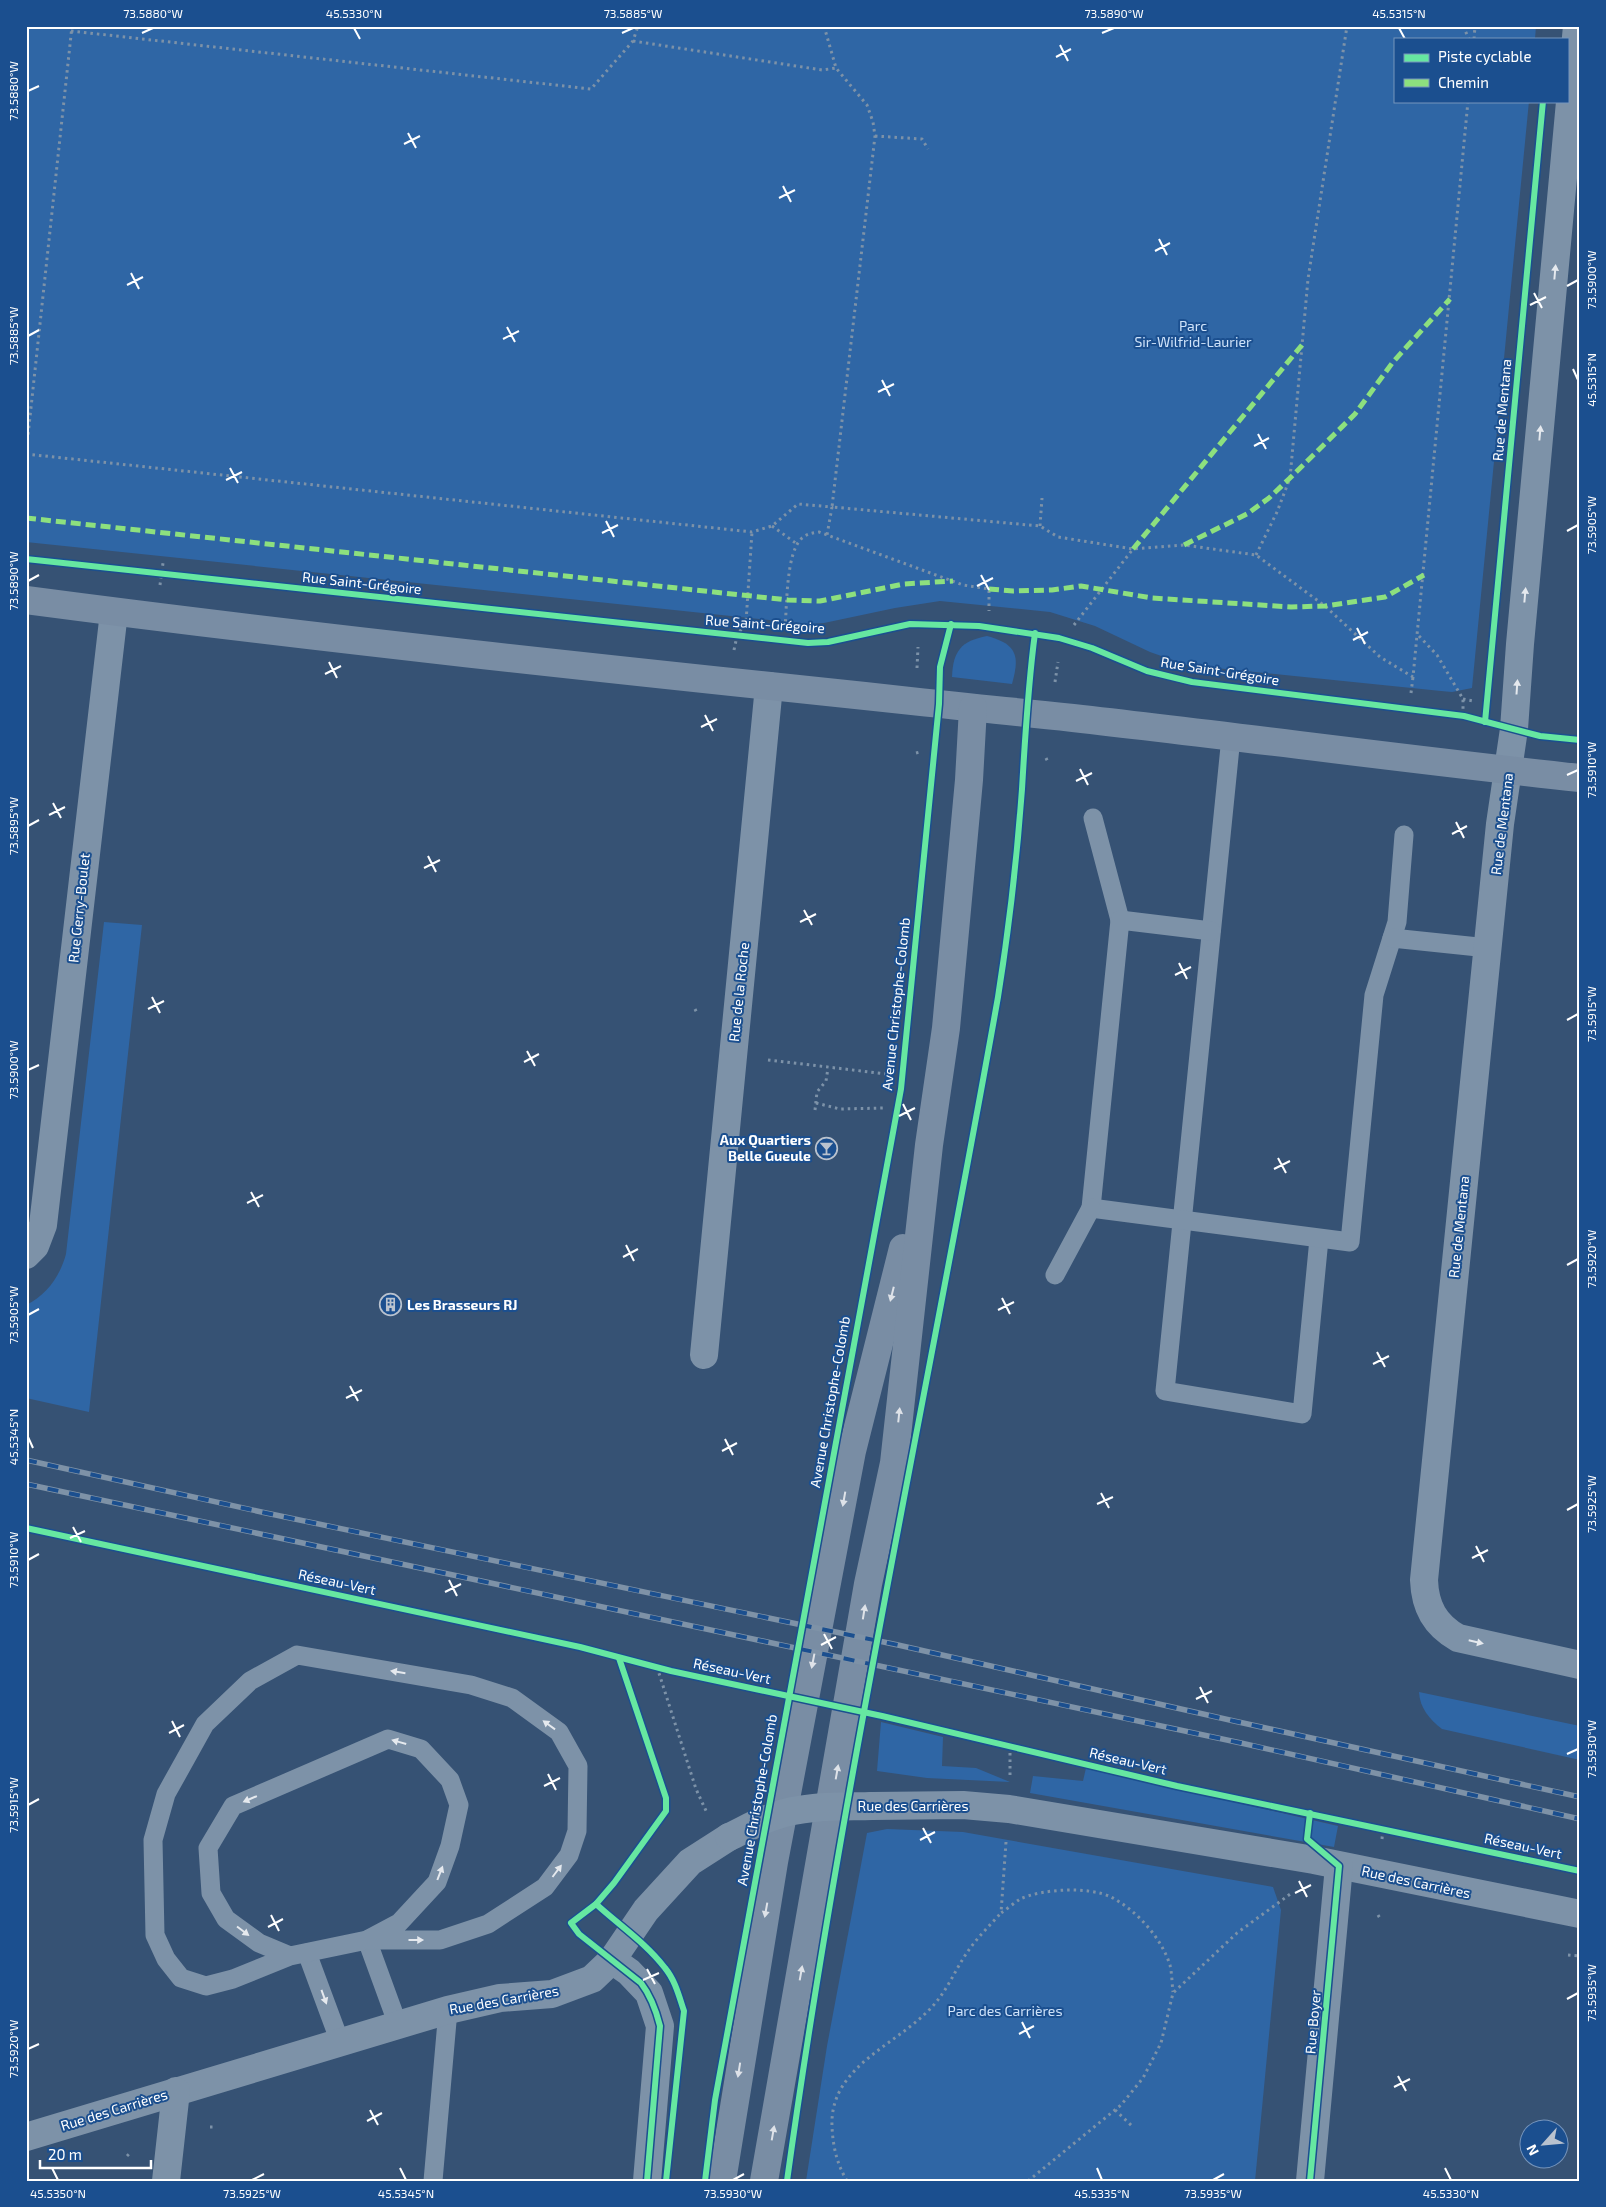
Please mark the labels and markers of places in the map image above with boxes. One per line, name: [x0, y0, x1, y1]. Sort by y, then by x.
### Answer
place label: Aux Quartiers Belle Gueule: [720, 1131, 811, 1164]
bar icon: Aux Quartiers Belle Gueule: [815, 1136, 839, 1160]
building icon: Les Brasseurs RJ: [379, 1293, 403, 1317]
place label: Les Brasseurs RJ: [407, 1296, 518, 1313]

